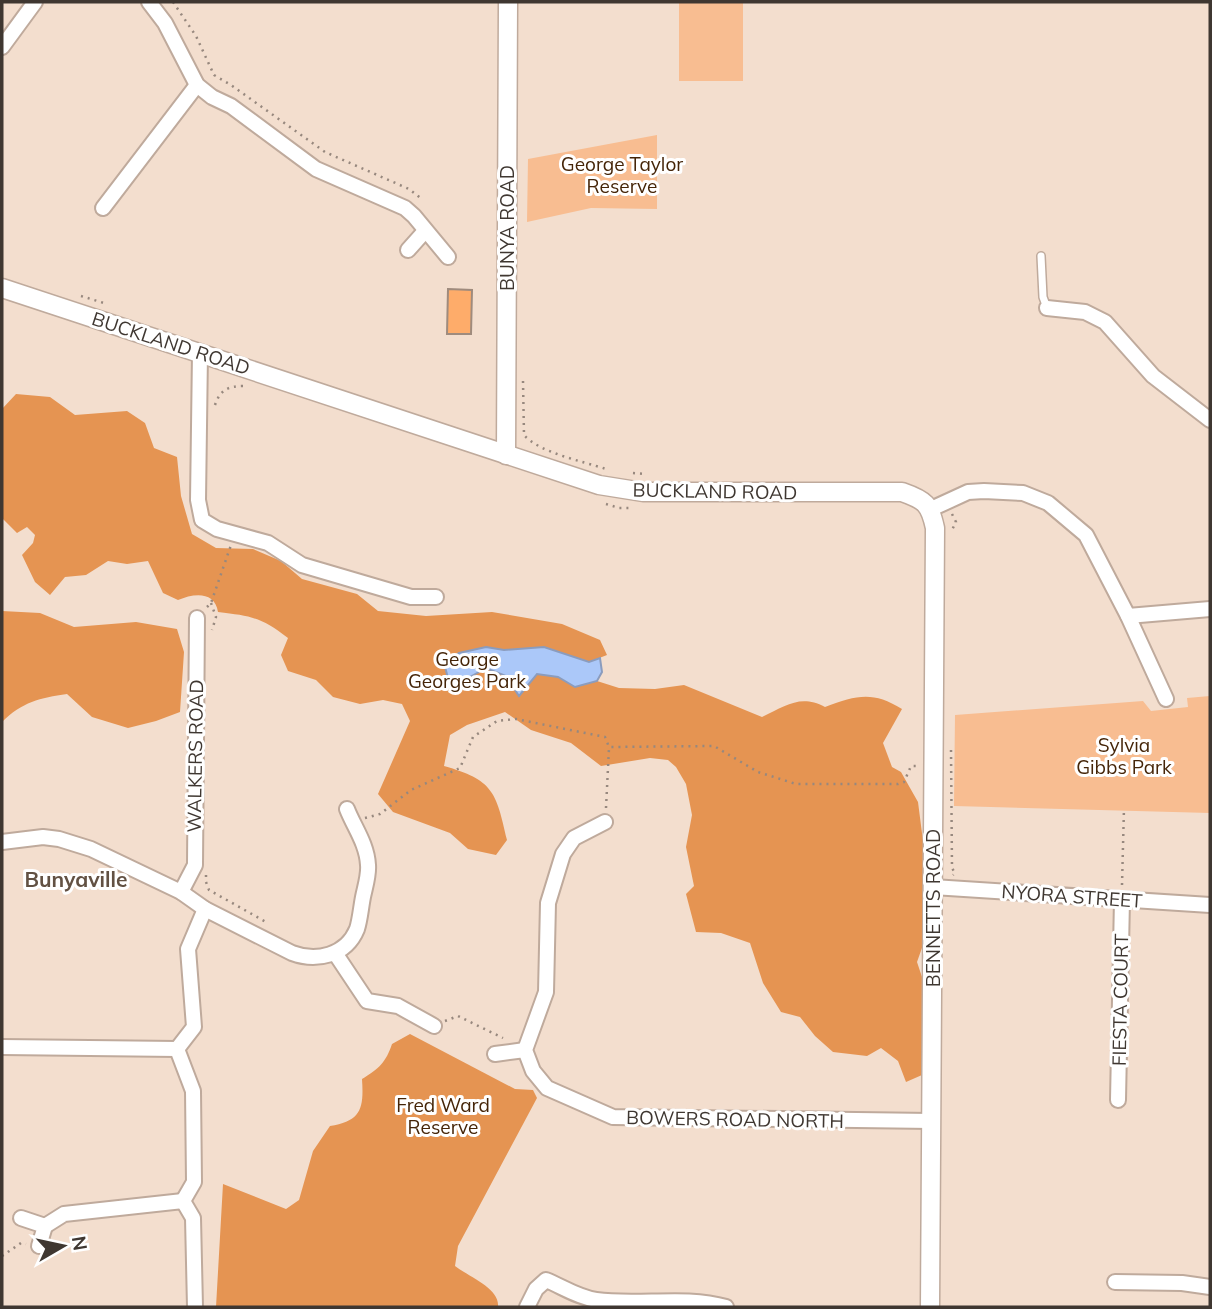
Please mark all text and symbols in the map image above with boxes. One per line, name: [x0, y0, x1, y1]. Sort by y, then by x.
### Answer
park label: George Taylor Reserve: [561, 152, 683, 198]
street label: BUNYA ROAD: [495, 165, 519, 291]
street label: BUCKLAND ROAD: [89, 306, 253, 380]
street label: BUCKLAND ROAD: [632, 478, 798, 504]
park label: George Georges Park: [408, 647, 526, 693]
street label: WALKERS ROAD: [182, 679, 208, 833]
park label: Sylvia Gibbs Park: [1076, 733, 1172, 779]
street label: BENNETTS ROAD: [921, 829, 945, 987]
district label: Bunyaville: [24, 866, 128, 892]
street label: NYORA STREET: [1001, 879, 1144, 913]
street label: FIESTA COURT: [1107, 933, 1133, 1066]
park label: Fred Ward Reserve: [396, 1093, 490, 1139]
street label: BOWERS ROAD NORTH: [626, 1105, 844, 1133]
north arrow: [28, 1211, 98, 1281]
text: N: [67, 1234, 93, 1252]

